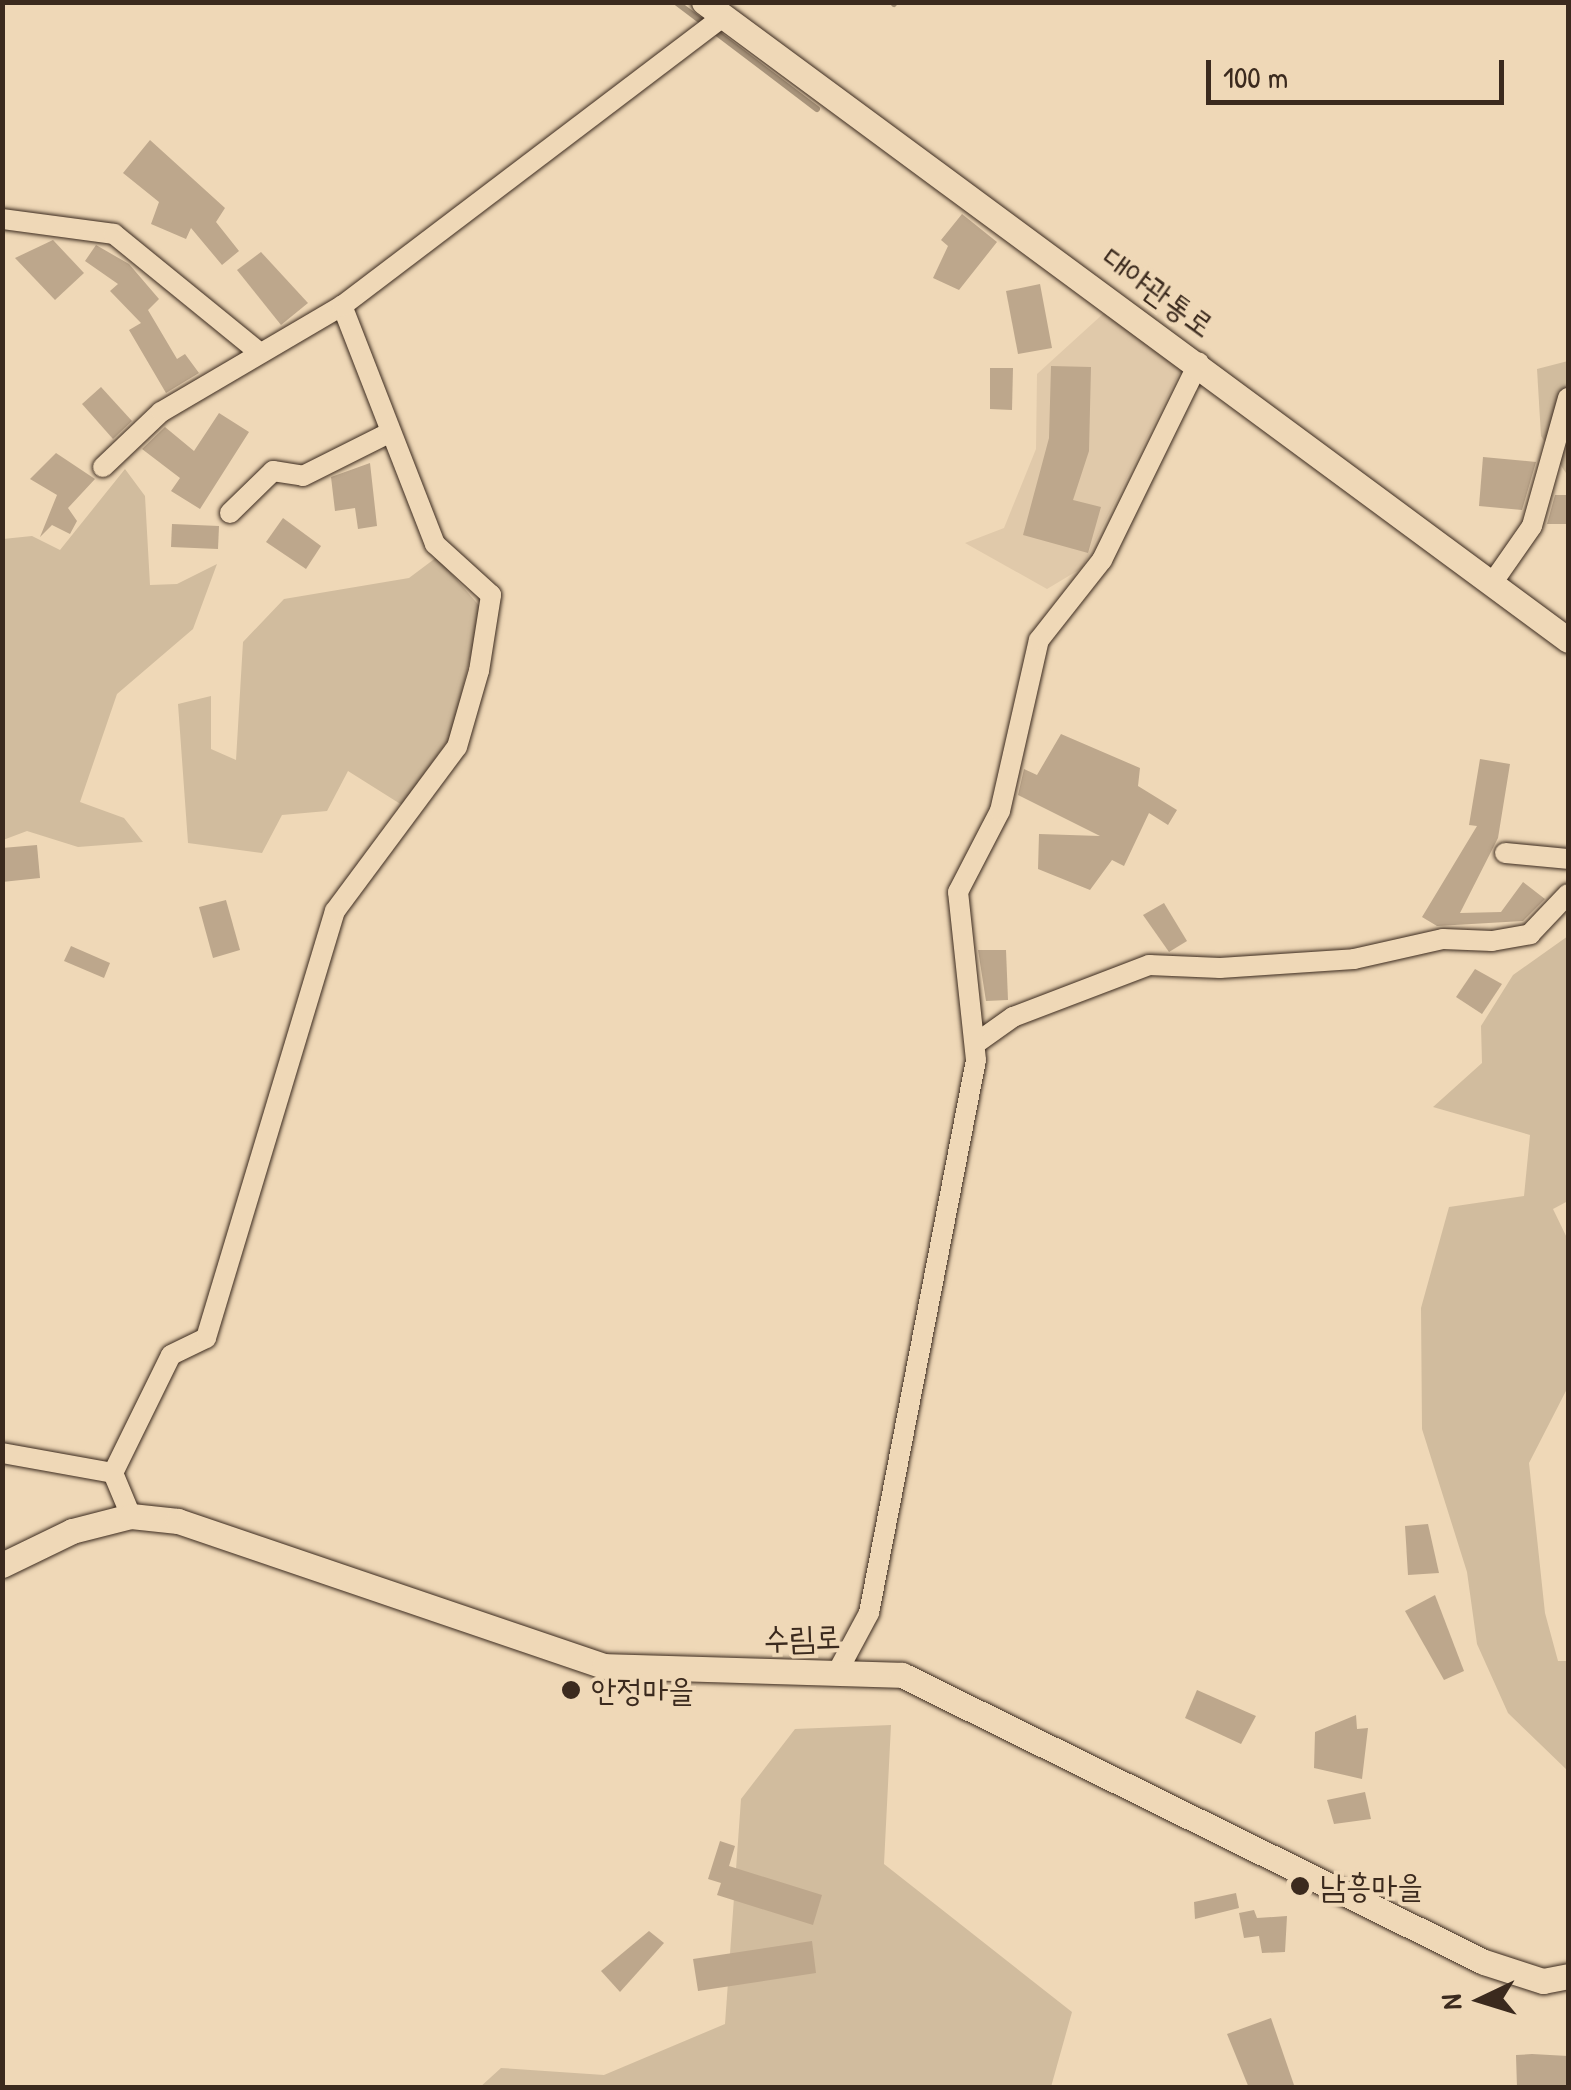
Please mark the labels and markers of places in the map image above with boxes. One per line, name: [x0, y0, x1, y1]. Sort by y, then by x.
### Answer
place label: 안정마을: [591, 1671, 694, 1709]
marker: 안정마을: [560, 1679, 582, 1701]
place label: 남흥마을: [1320, 1867, 1423, 1905]
marker: 남흥마을: [1289, 1875, 1311, 1897]

